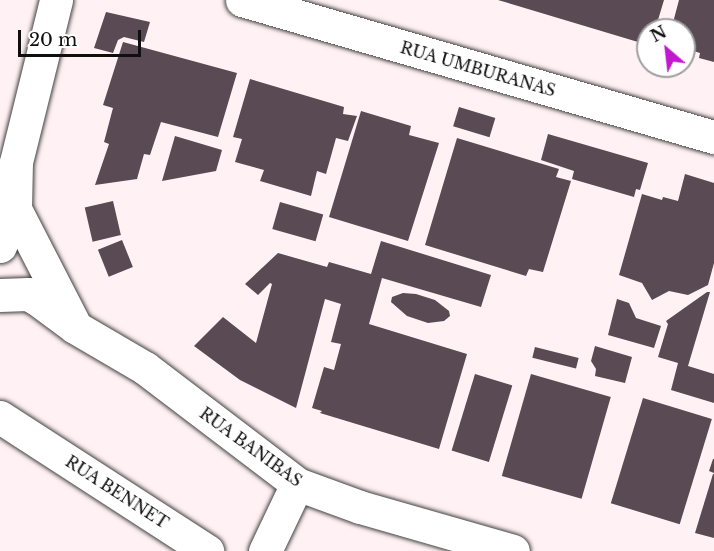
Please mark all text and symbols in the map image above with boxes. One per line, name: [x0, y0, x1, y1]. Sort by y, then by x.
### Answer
scale bar: [21, 18, 144, 56]
north arrow: [636, 18, 696, 78]
text: N: [647, 22, 670, 46]
text: 20 m: [29, 29, 77, 51]
street label: RUA UMBURANAS: [398, 38, 558, 100]
street label: RUA BANIBAS: [196, 403, 306, 491]
street label: RUA BENNET: [62, 451, 172, 533]

